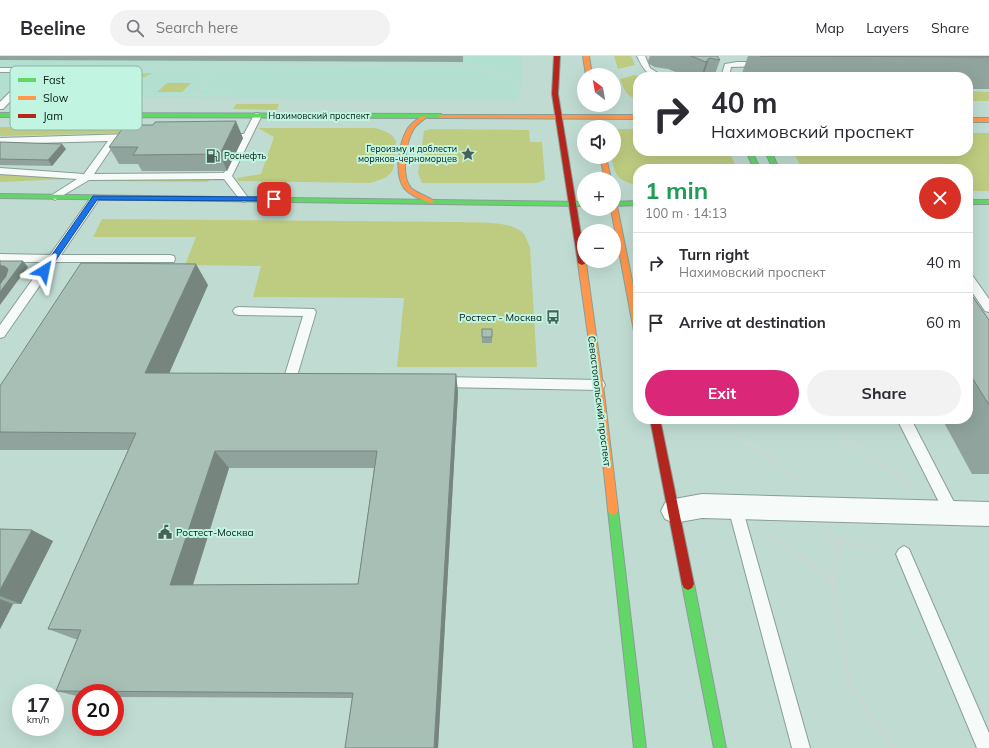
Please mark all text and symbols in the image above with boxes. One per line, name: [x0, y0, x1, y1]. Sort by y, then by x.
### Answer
search box: [110, 10, 390, 46]
text: Beeline: [20, 16, 86, 40]
icon: search: [124, 17, 146, 39]
text: Search here: [156, 18, 238, 37]
text: Map: [815, 19, 844, 37]
text: Layers: [866, 19, 909, 37]
text: Share: [931, 19, 969, 37]
legend: [10, 66, 142, 130]
north arrow: [577, 68, 621, 112]
map controls: [577, 68, 621, 268]
text: Fast: [43, 73, 65, 87]
text: 40 m: [711, 85, 777, 120]
icon: right: [645, 88, 697, 140]
text: Slow: [43, 91, 69, 105]
text: Jam: [43, 109, 63, 123]
street label: Нахимовский проспект: [268, 110, 371, 121]
button: sound: [577, 120, 621, 164]
text: Нахимовский проспект: [711, 120, 914, 143]
place label: Героизму и доблести моряков-черноморцев: [358, 143, 457, 164]
place icon: Героизму и доблести моряков-черноморцев: [460, 146, 476, 162]
fuel station icon: Роснефть: [205, 148, 221, 164]
place label: Роснефть: [224, 150, 266, 161]
button: +: [577, 172, 621, 216]
text: 1 min: [645, 175, 708, 205]
button: close: [919, 177, 961, 219]
pin: [257, 182, 291, 216]
icon: arrive: [263, 188, 285, 210]
text: 100 m · 14:13: [645, 205, 727, 221]
button: −: [577, 224, 621, 268]
text: Turn right: [679, 245, 749, 264]
position arrow: [23, 250, 65, 292]
icon: right: [645, 252, 667, 274]
text: 40 m: [926, 253, 961, 272]
text: Нахимовский проспект: [679, 264, 825, 280]
bus stop icon: Ростест - Москва: [545, 309, 561, 325]
place label: Ростест - Москва: [459, 311, 542, 324]
icon: arrive: [645, 312, 667, 334]
text: Arrive at destination: [679, 313, 826, 332]
text: 60 m: [926, 313, 961, 332]
street label: Севастопольский проспект: [585, 335, 614, 468]
button: Exit: [645, 370, 799, 416]
button: Share: [807, 370, 961, 416]
public building icon: Ростест-Москва: [157, 524, 173, 540]
place label: Ростест-Москва: [176, 526, 254, 539]
speed limit sign: 20: [72, 684, 124, 736]
text: 17: [26, 692, 50, 717]
text: km/h: [27, 713, 49, 726]

